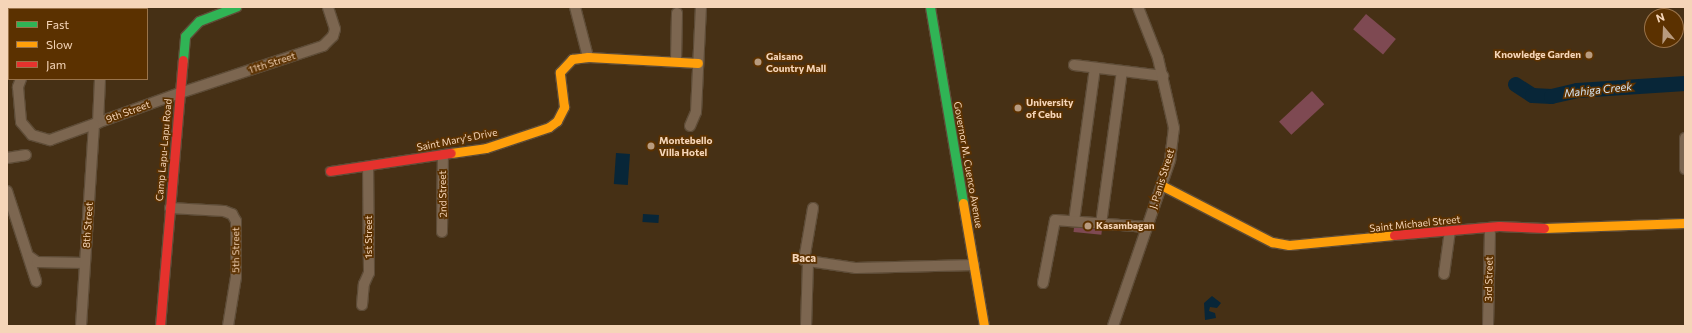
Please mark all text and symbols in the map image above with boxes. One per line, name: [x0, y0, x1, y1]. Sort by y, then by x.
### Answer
legend: [8, 8, 148, 80]
north arrow: [1644, 8, 1684, 48]
text: N: [1654, 10, 1666, 25]
text: Fast: [46, 17, 69, 31]
text: Slow: [46, 37, 73, 51]
place label: Knowledge Garden: [1494, 49, 1581, 61]
street label: 11th Street: [247, 50, 297, 76]
place label: Gaisano Country Mall: [766, 50, 826, 74]
marker: Knowledge Garden: [1584, 50, 1594, 60]
text: Jam: [46, 57, 66, 71]
marker: Gaisano Country Mall: [753, 57, 763, 67]
water label: Mahiga Creek: [1563, 80, 1633, 100]
place label: University of Cebu: [1026, 96, 1073, 120]
street label: 9th Street: [104, 98, 152, 126]
street label: Camp Lapu-Lapu Road: [154, 98, 174, 202]
street label: Governor M. Cuenco Avenue: [951, 101, 985, 229]
marker: University of Cebu: [1013, 103, 1023, 113]
street label: Saint Mary's Drive: [416, 126, 498, 154]
place label: Montebello Villa Hotel: [659, 134, 712, 158]
marker: Montebello Villa Hotel: [646, 141, 656, 151]
street label: J. Panis Street: [1147, 148, 1177, 210]
street label: 2nd Street: [437, 170, 449, 218]
street label: 8th Street: [80, 202, 96, 248]
street label: Saint Michael Street: [1369, 213, 1461, 235]
street label: 1st Street: [363, 215, 375, 259]
place label: Kasambagan: [1096, 220, 1155, 232]
marker: Kasambagan: [1083, 221, 1093, 231]
street label: 5th Street: [230, 227, 242, 273]
district label: Baca: [792, 251, 816, 265]
street label: 3rd Street: [1483, 256, 1495, 302]

